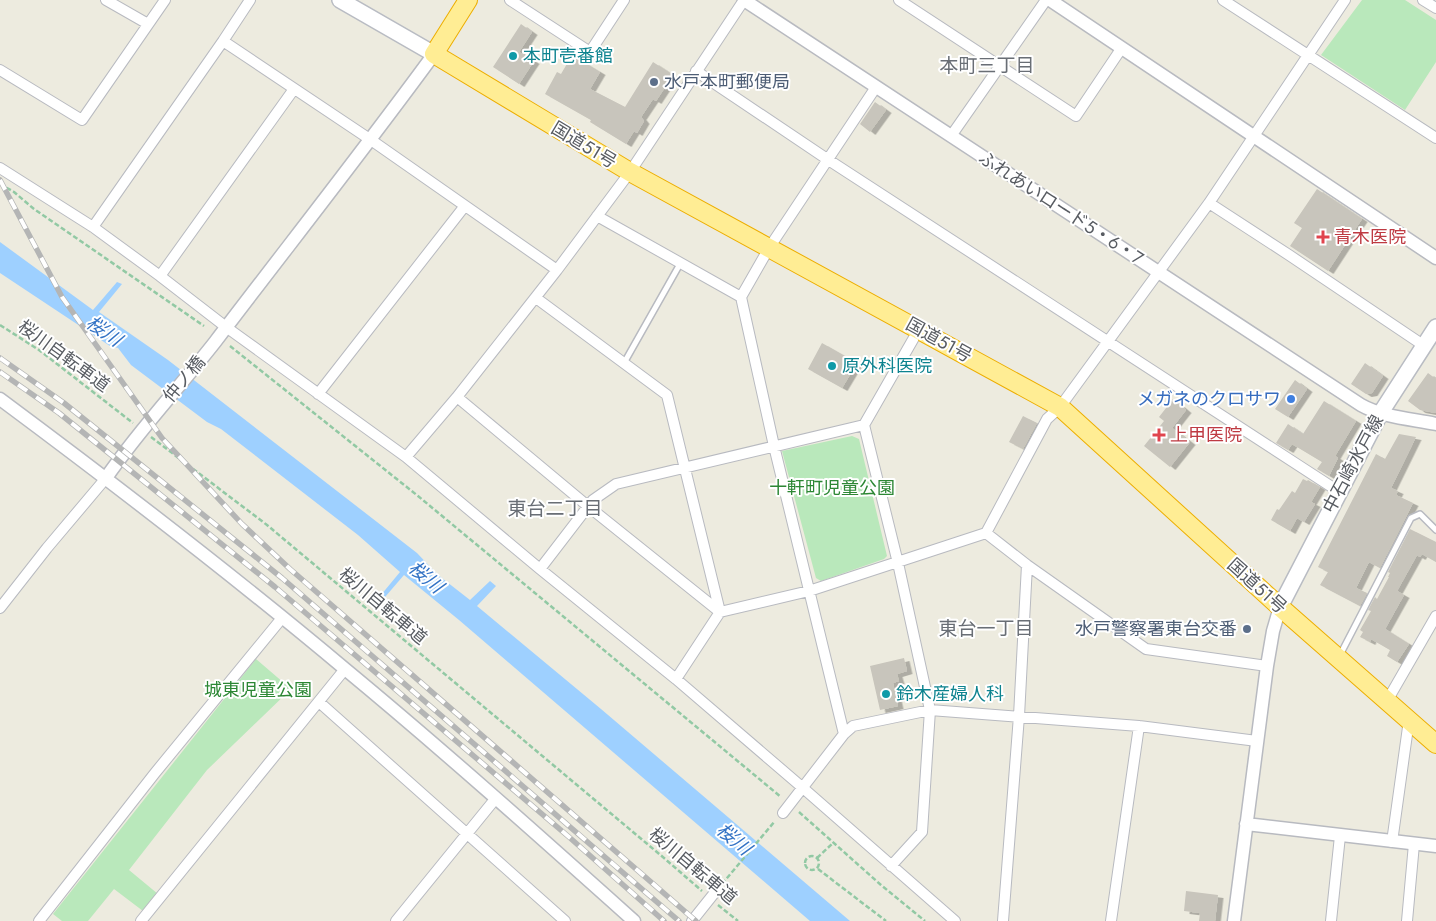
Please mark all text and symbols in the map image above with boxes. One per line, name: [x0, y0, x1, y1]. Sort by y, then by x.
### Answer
place label: 本町壱番館: [523, 43, 613, 69]
marker: 本町壱番館: [507, 50, 519, 62]
district label: 本町三丁目: [939, 52, 1035, 79]
place label: 水戸本町郵便局: [664, 69, 790, 95]
marker: 水戸本町郵便局: [648, 76, 660, 88]
street label: 国道51号: [546, 115, 622, 175]
street label: ふれあいロード5・6・7: [973, 145, 1149, 271]
place label: 青木医院: [1334, 224, 1406, 250]
marker: 青木医院: [1316, 230, 1330, 244]
water label: 桜川: [81, 309, 129, 354]
street label: 国道51号: [901, 311, 977, 369]
street label: 桜川自転車道: [13, 314, 115, 398]
street label: 仲ノ橋: [157, 350, 211, 408]
place label: 原外科医院: [842, 353, 932, 379]
marker: 原外科医院: [826, 360, 838, 372]
place label: メガネのクロサワ: [1137, 386, 1281, 412]
marker: メガネのクロサワ: [1285, 393, 1297, 405]
street label: 中石崎水戸線: [1316, 410, 1390, 518]
place label: 上甲医院: [1170, 422, 1242, 448]
marker: 上甲医院: [1152, 428, 1166, 442]
park label: 十軒町児童公園: [769, 475, 895, 501]
district label: 東台二丁目: [507, 495, 603, 522]
street label: 国道51号: [1221, 552, 1293, 620]
water label: 桜川: [403, 554, 451, 601]
street label: 桜川自転車道: [333, 561, 433, 651]
district label: 東台一丁目: [938, 615, 1034, 642]
place label: 水戸警察署東台交番: [1075, 616, 1237, 642]
marker: 水戸警察署東台交番: [1241, 623, 1253, 635]
park label: 城東児童公園: [204, 677, 312, 703]
place label: 鈴木産婦人科: [896, 681, 1004, 707]
marker: 鈴木産婦人科: [880, 688, 892, 700]
water label: 桜川: [711, 816, 759, 863]
street label: 桜川自転車道: [643, 821, 743, 911]

